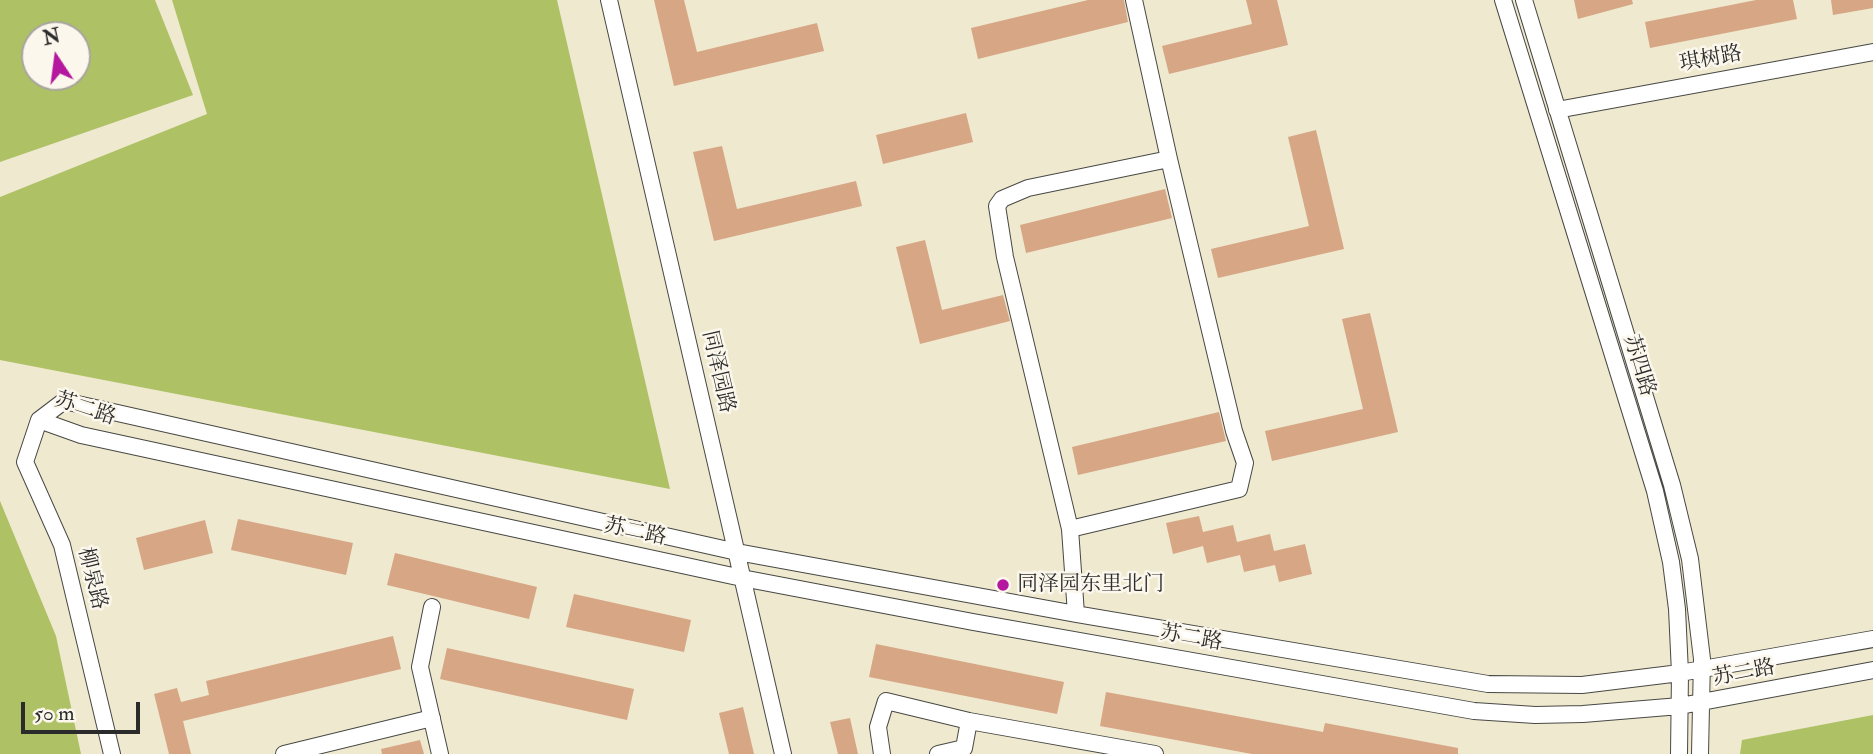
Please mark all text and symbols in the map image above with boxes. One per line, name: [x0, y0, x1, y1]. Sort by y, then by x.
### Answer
north arrow: [21, 21, 91, 91]
text: N: [41, 24, 63, 51]
street label: 琪树路: [1678, 42, 1744, 78]
street label: 同泽园路: [695, 328, 739, 416]
street label: 苏四路: [1617, 332, 1659, 400]
street label: 苏二路: [51, 388, 119, 432]
street label: 苏二路: [602, 514, 668, 552]
street label: 柳泉路: [71, 545, 111, 613]
place label: 同泽园东里北门: [1017, 572, 1164, 598]
marker: 同泽园东里北门: [995, 577, 1011, 593]
street label: 苏二路: [1158, 621, 1224, 657]
street label: 苏二路: [1711, 656, 1777, 692]
scale bar: [24, 688, 144, 732]
text: 50 m: [34, 700, 75, 727]

